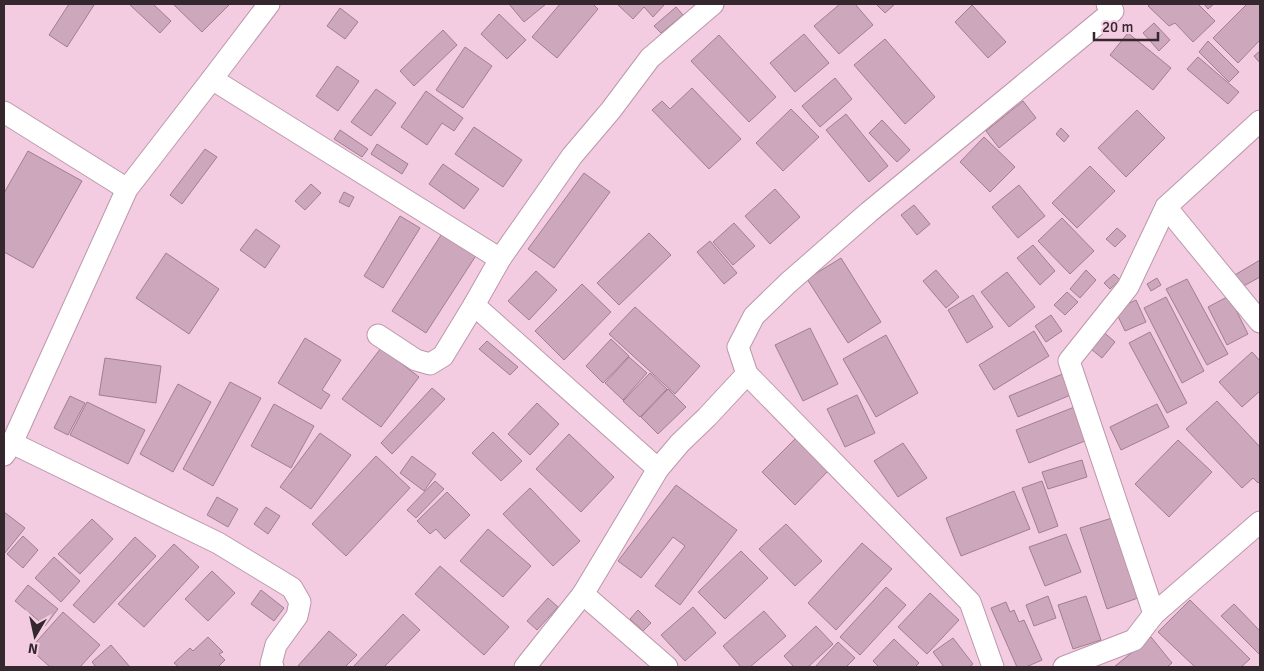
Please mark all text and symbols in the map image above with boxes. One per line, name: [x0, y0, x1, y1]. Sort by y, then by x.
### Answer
scale bar: [1094, 10, 1158, 42]
text: 20 m: [1102, 18, 1133, 36]
north arrow: [10, 611, 60, 661]
text: N: [27, 639, 39, 658]

